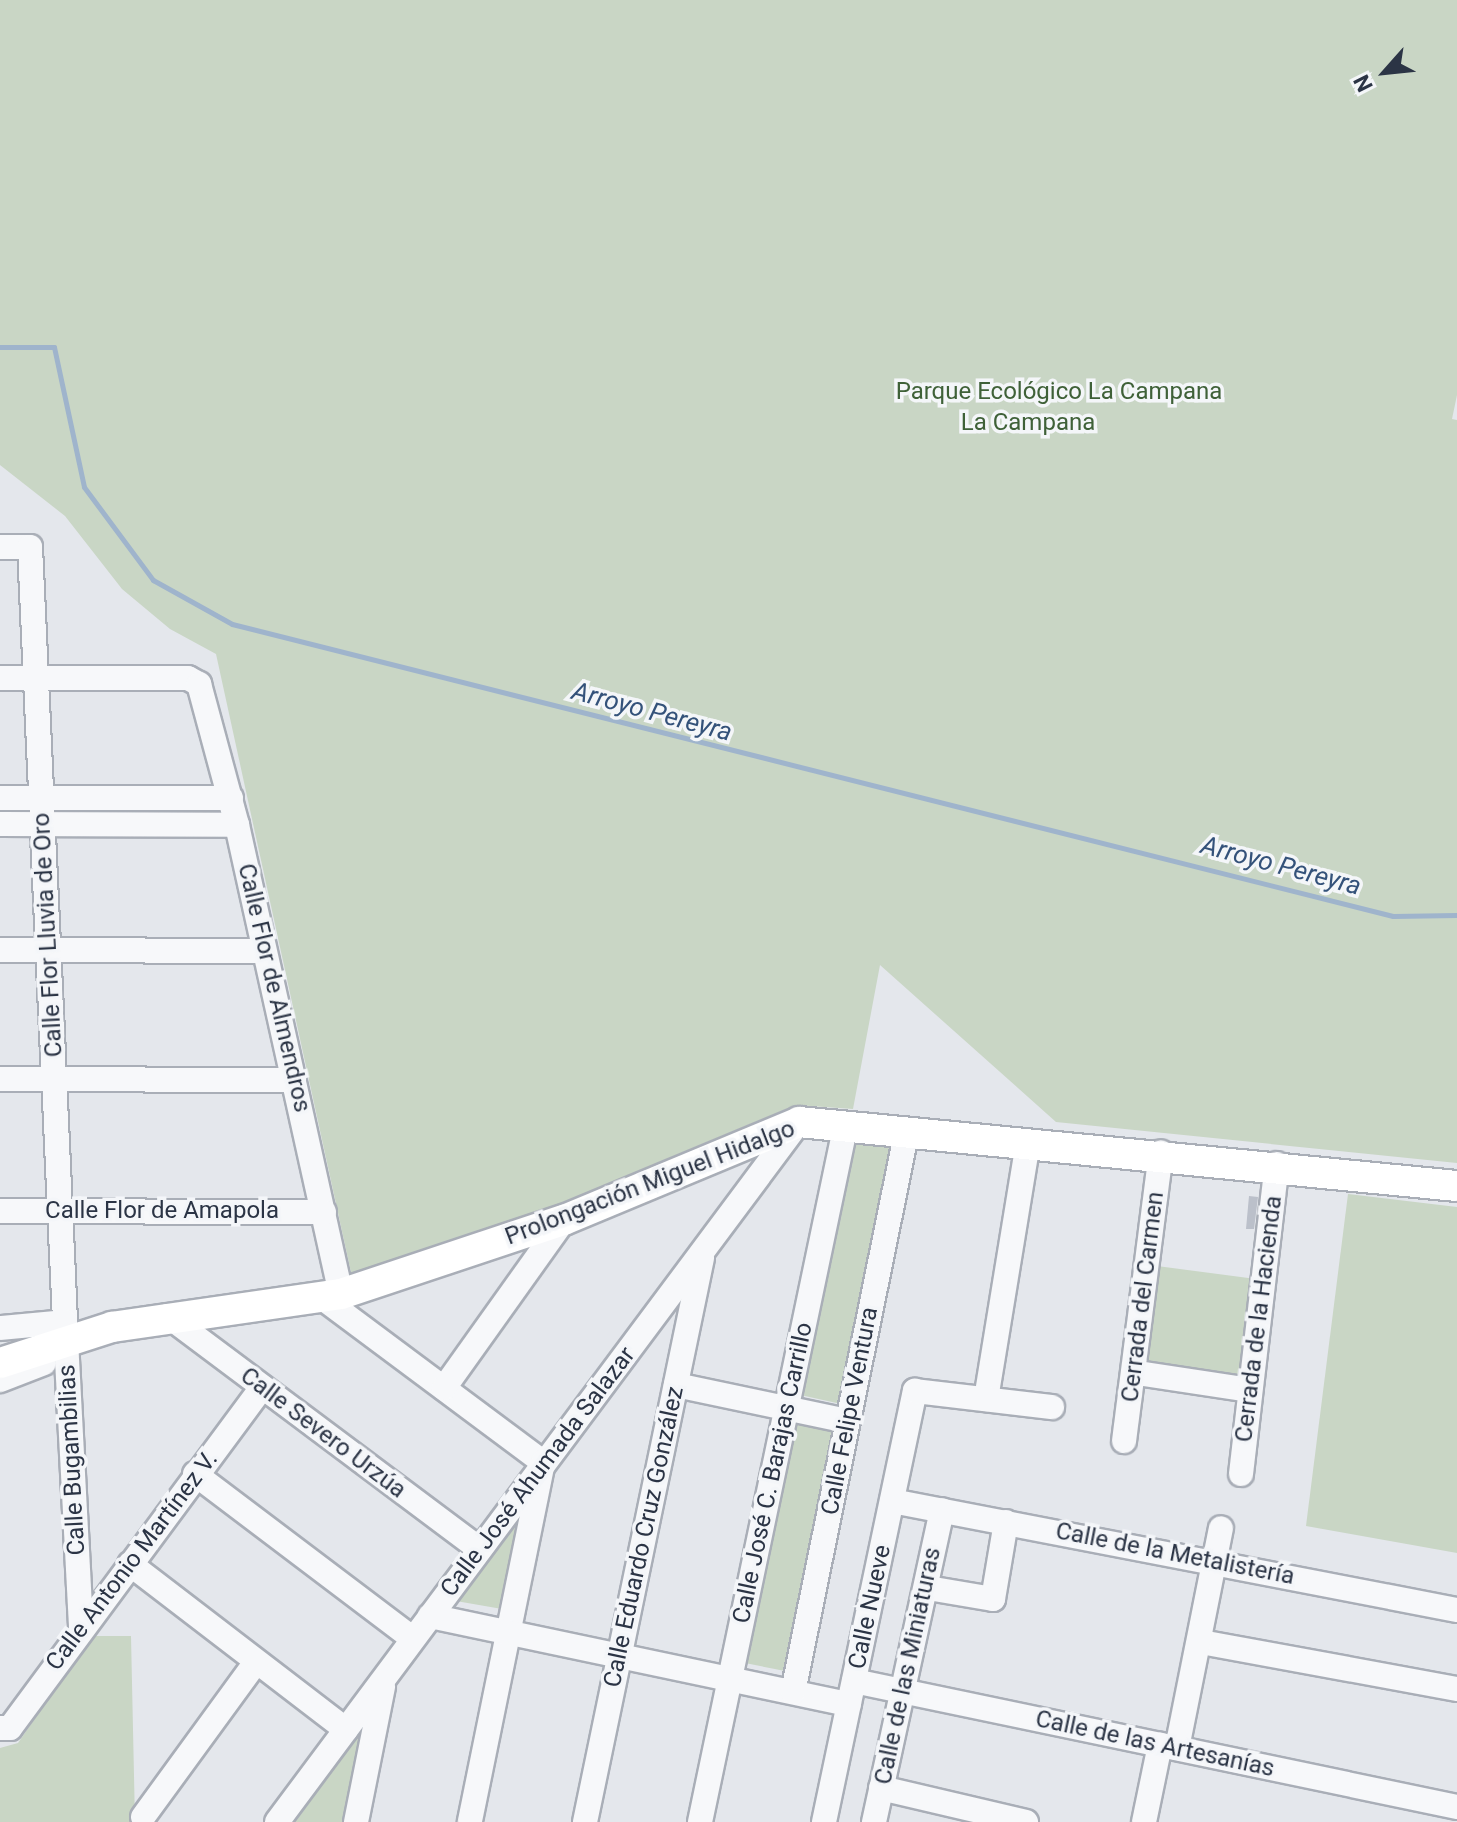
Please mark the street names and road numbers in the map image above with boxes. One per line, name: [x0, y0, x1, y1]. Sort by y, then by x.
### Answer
street label: Calle Flor Lluvia de Oro: [27, 812, 69, 1058]
street label: Calle Flor de Almendros: [231, 861, 317, 1115]
street label: Prolongación Miguel Hidalgo: [501, 1114, 799, 1252]
street label: Cerrada del Carmen: [1116, 1190, 1170, 1404]
street label: Cerrada de la Hacienda: [1230, 1194, 1288, 1444]
street label: Calle Flor de Amapola: [45, 1197, 279, 1225]
street label: Calle Felipe Ventura: [816, 1305, 884, 1517]
street label: Calle José C. Barajas Carrillo: [727, 1320, 819, 1626]
street label: Calle José Ahumada Salazar: [435, 1342, 641, 1602]
street label: Calle Severo Urzúa: [235, 1361, 411, 1505]
street label: Calle Bugambilias: [53, 1364, 91, 1556]
street label: Calle Eduardo Cruz González: [598, 1384, 690, 1690]
street label: Calle Antonio Martínez V.: [40, 1446, 224, 1676]
street label: Calle de la Metalistería: [1053, 1517, 1297, 1591]
street label: Calle Nueve: [843, 1542, 897, 1672]
street label: Calle de las Miniaturas: [869, 1545, 947, 1787]
street label: Calle de las Artesanías: [1033, 1705, 1277, 1783]

